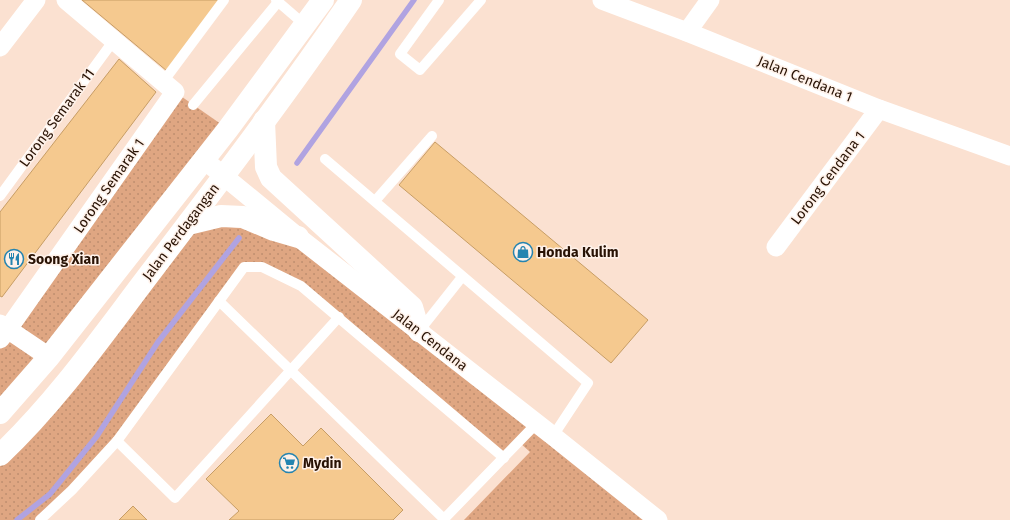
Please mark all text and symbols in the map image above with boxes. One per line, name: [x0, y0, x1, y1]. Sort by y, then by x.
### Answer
street label: Jalan Cendana 1: [755, 52, 855, 106]
street label: Lorong Semarak 11: [16, 66, 98, 170]
street label: Lorong Cendana 1: [787, 128, 869, 228]
street label: Lorong Semarak 1: [70, 135, 148, 237]
street label: Jalan Perdagangan: [139, 180, 223, 284]
shop icon: Honda Kulim: [512, 241, 534, 263]
place label: Honda Kulim: [537, 244, 619, 261]
restaurant icon: Soong Xian: [3, 248, 25, 270]
place label: Soong Xian: [28, 251, 99, 268]
street label: Jalan Cendana: [389, 305, 471, 375]
supermarket icon: Mydin: [278, 452, 300, 474]
place label: Mydin: [303, 455, 342, 472]

